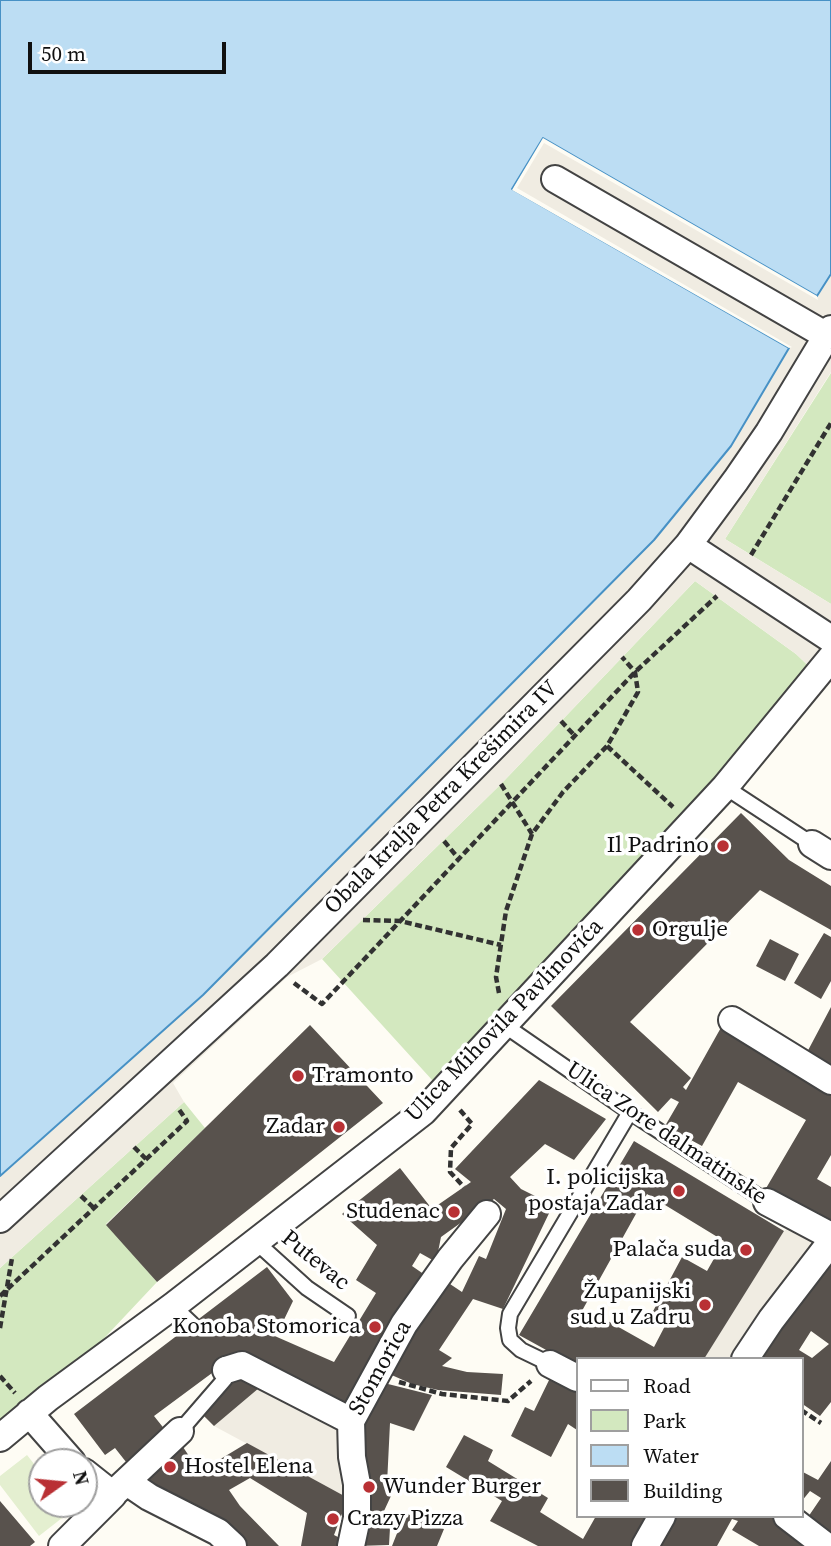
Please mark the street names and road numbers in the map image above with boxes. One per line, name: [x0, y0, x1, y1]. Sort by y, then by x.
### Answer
street label: Obala kralja Petra Krešimira IV: [319, 675, 565, 921]
street label: Ulica Mihovila Pavlinovića: [400, 913, 610, 1129]
street label: Ulica Zore dalmatinske: [560, 1056, 772, 1212]
street label: Putevac: [275, 1225, 355, 1297]
street label: Stomorica: [344, 1316, 418, 1420]

